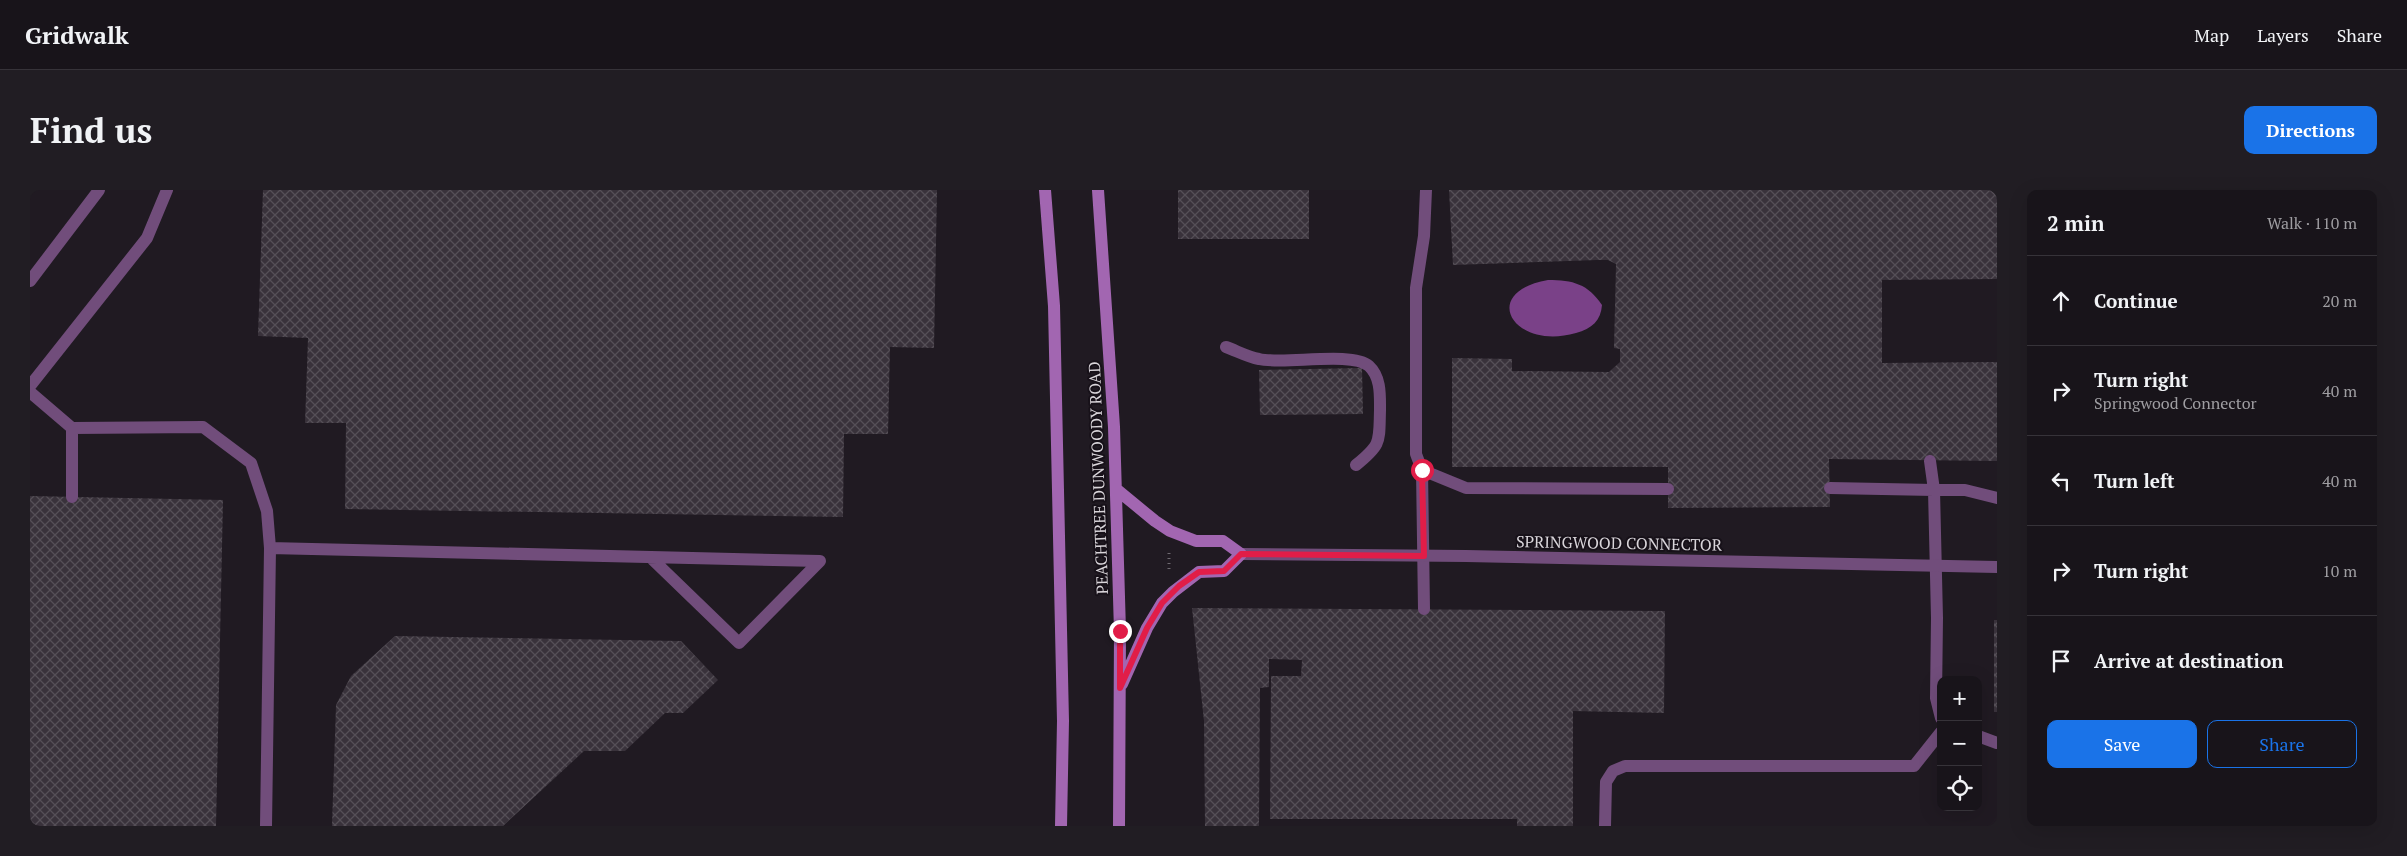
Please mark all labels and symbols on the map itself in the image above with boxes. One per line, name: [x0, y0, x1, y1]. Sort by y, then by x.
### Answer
street label: PEACHTREE DUNWOODY ROAD: [1083, 361, 1113, 595]
route start: [1411, 459, 1434, 482]
street label: SPRINGWOOD CONNECTOR: [1516, 530, 1723, 556]
route end: [1109, 620, 1132, 643]

